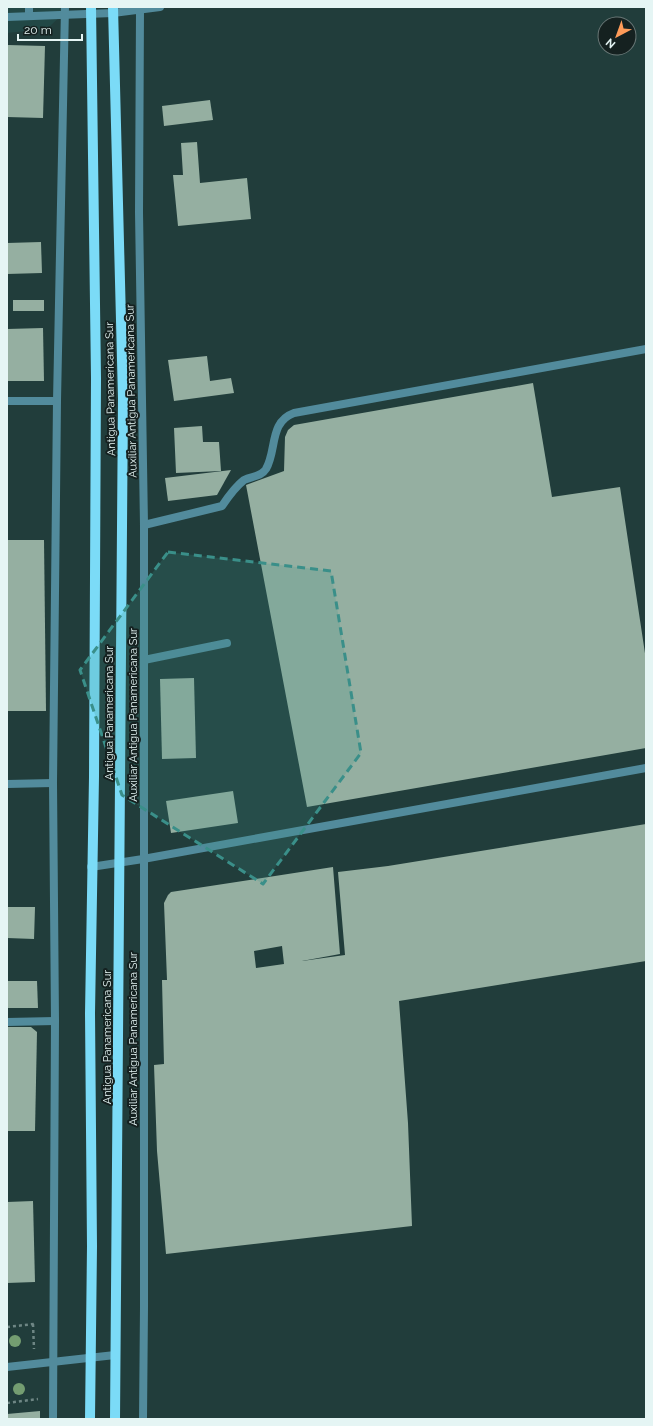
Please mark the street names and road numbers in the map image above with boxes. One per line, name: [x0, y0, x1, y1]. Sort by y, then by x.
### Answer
street label: Auxiliar Antigua Panamericana Sur: [123, 304, 140, 478]
street label: Antigua Panamericana Sur: [103, 322, 118, 456]
street label: Auxiliar Antigua Panamericana Sur: [127, 628, 140, 802]
street label: Antigua Panamericana Sur: [103, 646, 116, 780]
street label: Auxiliar Antigua Panamericana Sur: [127, 952, 140, 1126]
street label: Antigua Panamericana Sur: [101, 970, 114, 1104]

